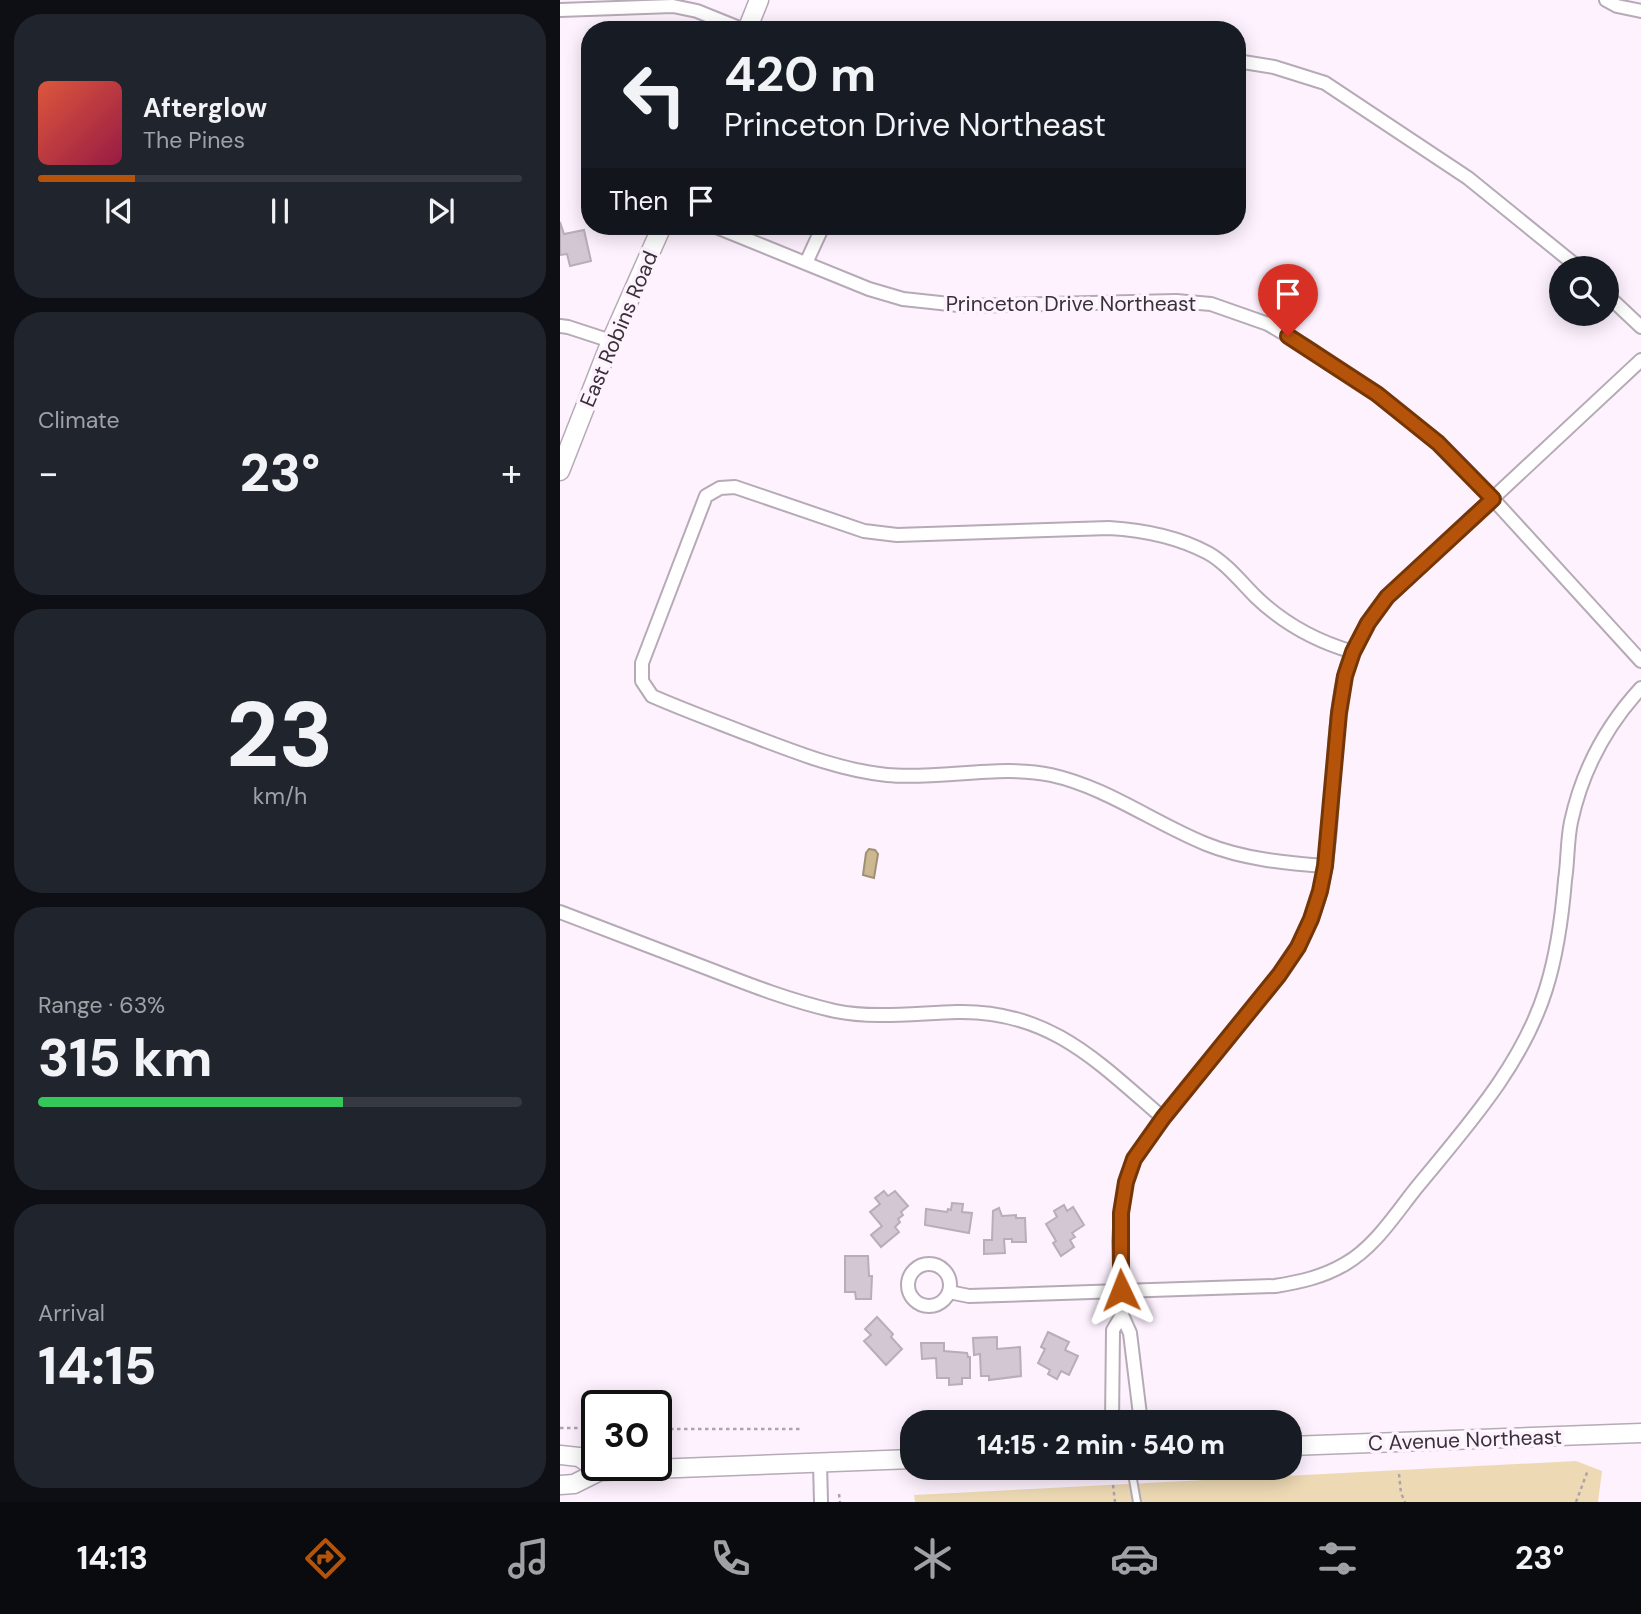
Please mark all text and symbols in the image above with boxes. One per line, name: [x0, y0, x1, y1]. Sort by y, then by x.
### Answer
text: 420 m: [724, 42, 876, 106]
icon: left: [609, 49, 700, 140]
text: Afterglow: [143, 91, 267, 125]
text: Princeton Drive Northeast: [724, 104, 1106, 146]
text: The Pines: [143, 125, 245, 155]
icon: arrive: [682, 182, 720, 220]
text: Then: [609, 184, 668, 218]
icon: previous: [100, 192, 138, 230]
icon: pause: [261, 192, 299, 230]
icon: next: [422, 192, 460, 230]
street label: East Robins Road: [574, 247, 664, 411]
map controls: [1549, 256, 1619, 326]
button: search: [1549, 256, 1619, 326]
pin: [1258, 264, 1318, 336]
icon: arrive: [1269, 275, 1307, 313]
street label: Princeton Drive Northeast: [946, 290, 1196, 318]
text: Climate: [38, 405, 120, 435]
text: 23°: [240, 439, 320, 507]
text: −: [38, 448, 59, 498]
text: +: [501, 448, 522, 498]
text: 23: [226, 676, 334, 794]
text: km/h: [253, 781, 307, 811]
text: Range · 63%: [38, 990, 165, 1020]
text: 315 km: [38, 1024, 212, 1092]
position arrow: [1084, 1253, 1158, 1327]
text: Arrival: [38, 1298, 105, 1328]
text: 14:15: [38, 1332, 156, 1400]
speed limit sign: 30: [581, 1390, 672, 1481]
street label: C Avenue Northeast: [1367, 1423, 1563, 1457]
text: 14:15 · 2 min · 540 m: [977, 1428, 1225, 1462]
icon: directions: [301, 1534, 350, 1583]
icon: music: [504, 1534, 553, 1583]
icon: phone: [706, 1534, 755, 1583]
icon: climate: [908, 1534, 957, 1583]
icon: car: [1110, 1534, 1159, 1583]
icon: filters: [1313, 1534, 1362, 1583]
text: 14:13: [77, 1537, 148, 1579]
text: 23°: [1515, 1537, 1564, 1579]

